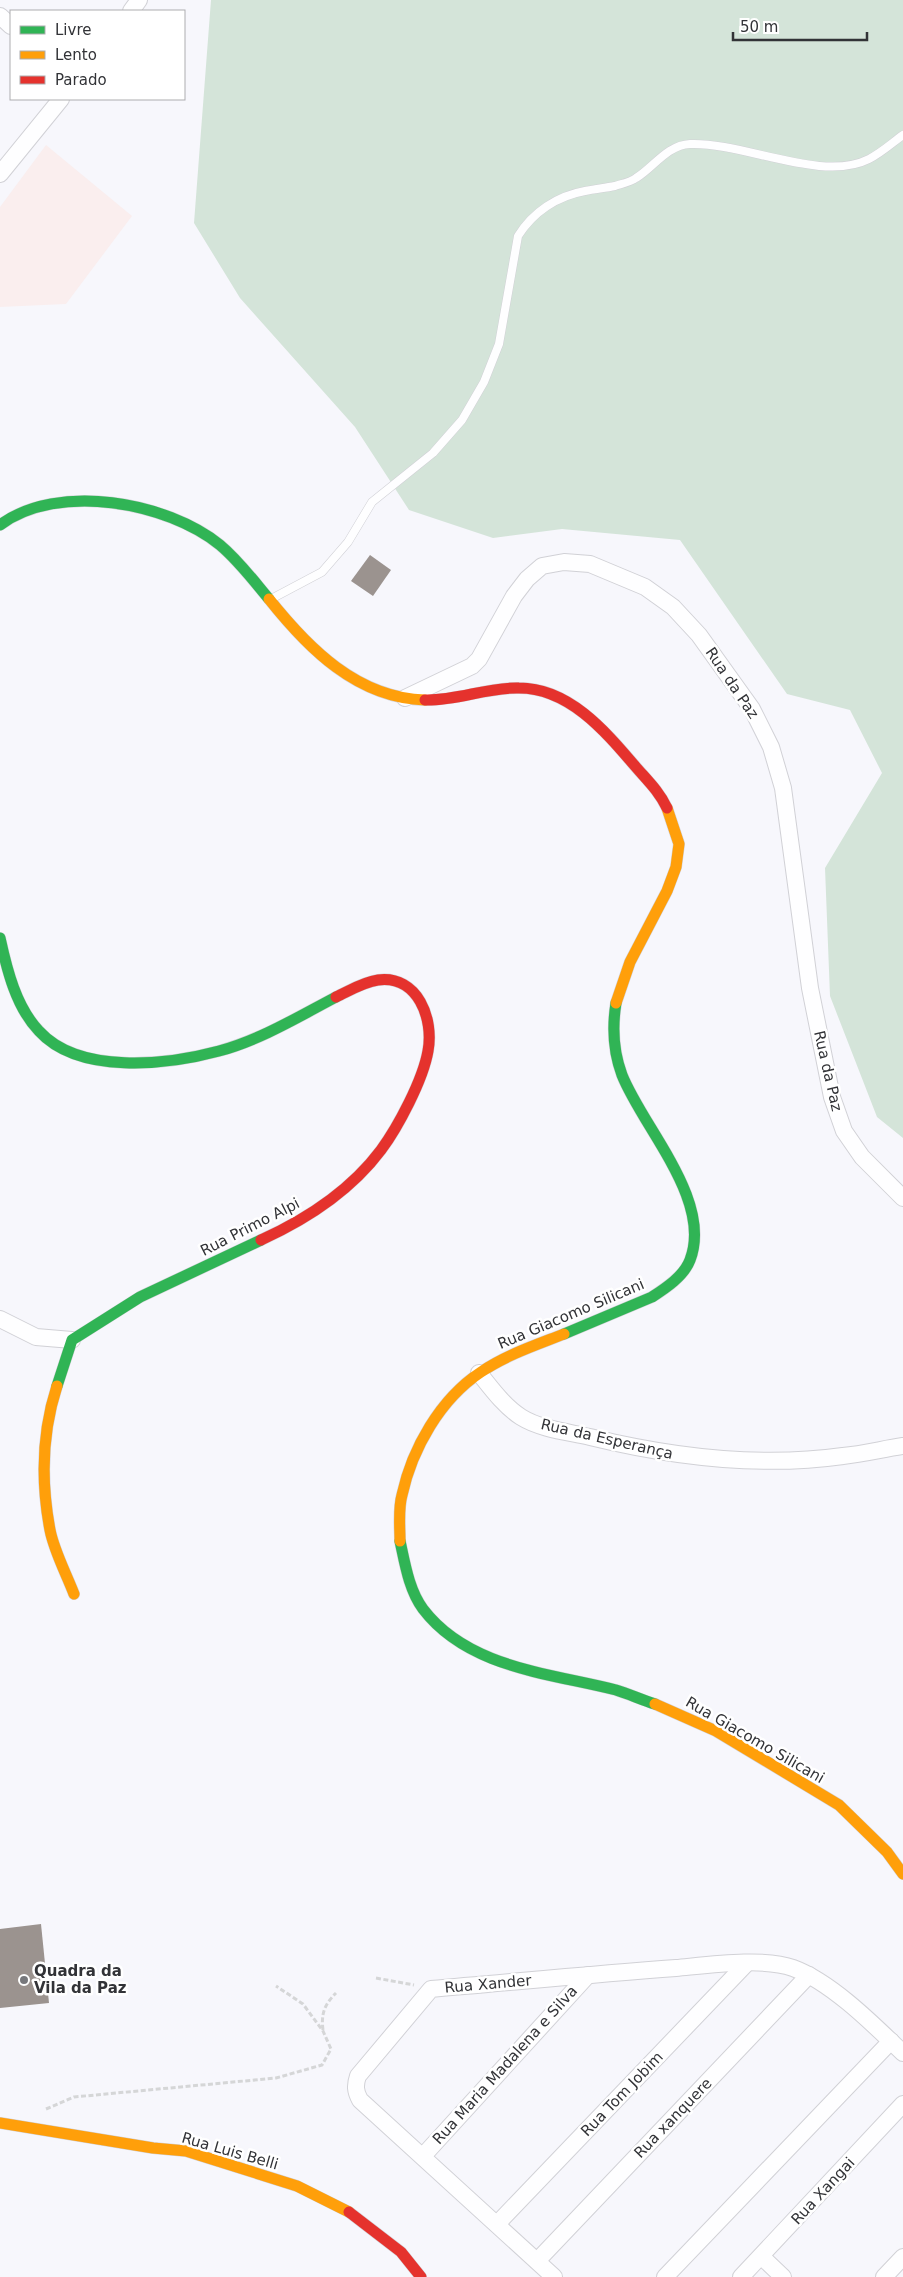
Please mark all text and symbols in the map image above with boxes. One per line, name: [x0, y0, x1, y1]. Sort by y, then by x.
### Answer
legend: [10, 10, 185, 100]
scale bar: [733, 10, 867, 42]
text: 50 m: [740, 18, 778, 36]
text: Livre: [55, 21, 91, 39]
text: Lento: [55, 46, 97, 64]
text: Parado: [55, 71, 107, 89]
street label: Rua da Paz: [702, 644, 762, 722]
street label: Rua da Paz: [810, 1029, 846, 1113]
street label: Rua Primo Alpi: [197, 1194, 303, 1260]
street label: Rua Giacomo Silicani: [495, 1275, 647, 1353]
street label: Rua da Esperança: [539, 1415, 675, 1463]
street label: Rua Giacomo Silicani: [682, 1693, 828, 1787]
place label: Quadra da Vila da Paz: [34, 1962, 127, 1997]
street label: Rua Xander: [444, 1971, 533, 1997]
marker: Quadra da Vila da Paz: [18, 1974, 30, 1986]
street label: Rua Maria Madalena e Silva: [429, 1982, 581, 2148]
street label: Rua Tom Jobim: [577, 2048, 667, 2140]
street label: Rua xanquere: [630, 2074, 716, 2162]
street label: Rua Luis Belli: [180, 2129, 280, 2173]
street label: Rua Xangai: [787, 2154, 859, 2228]

